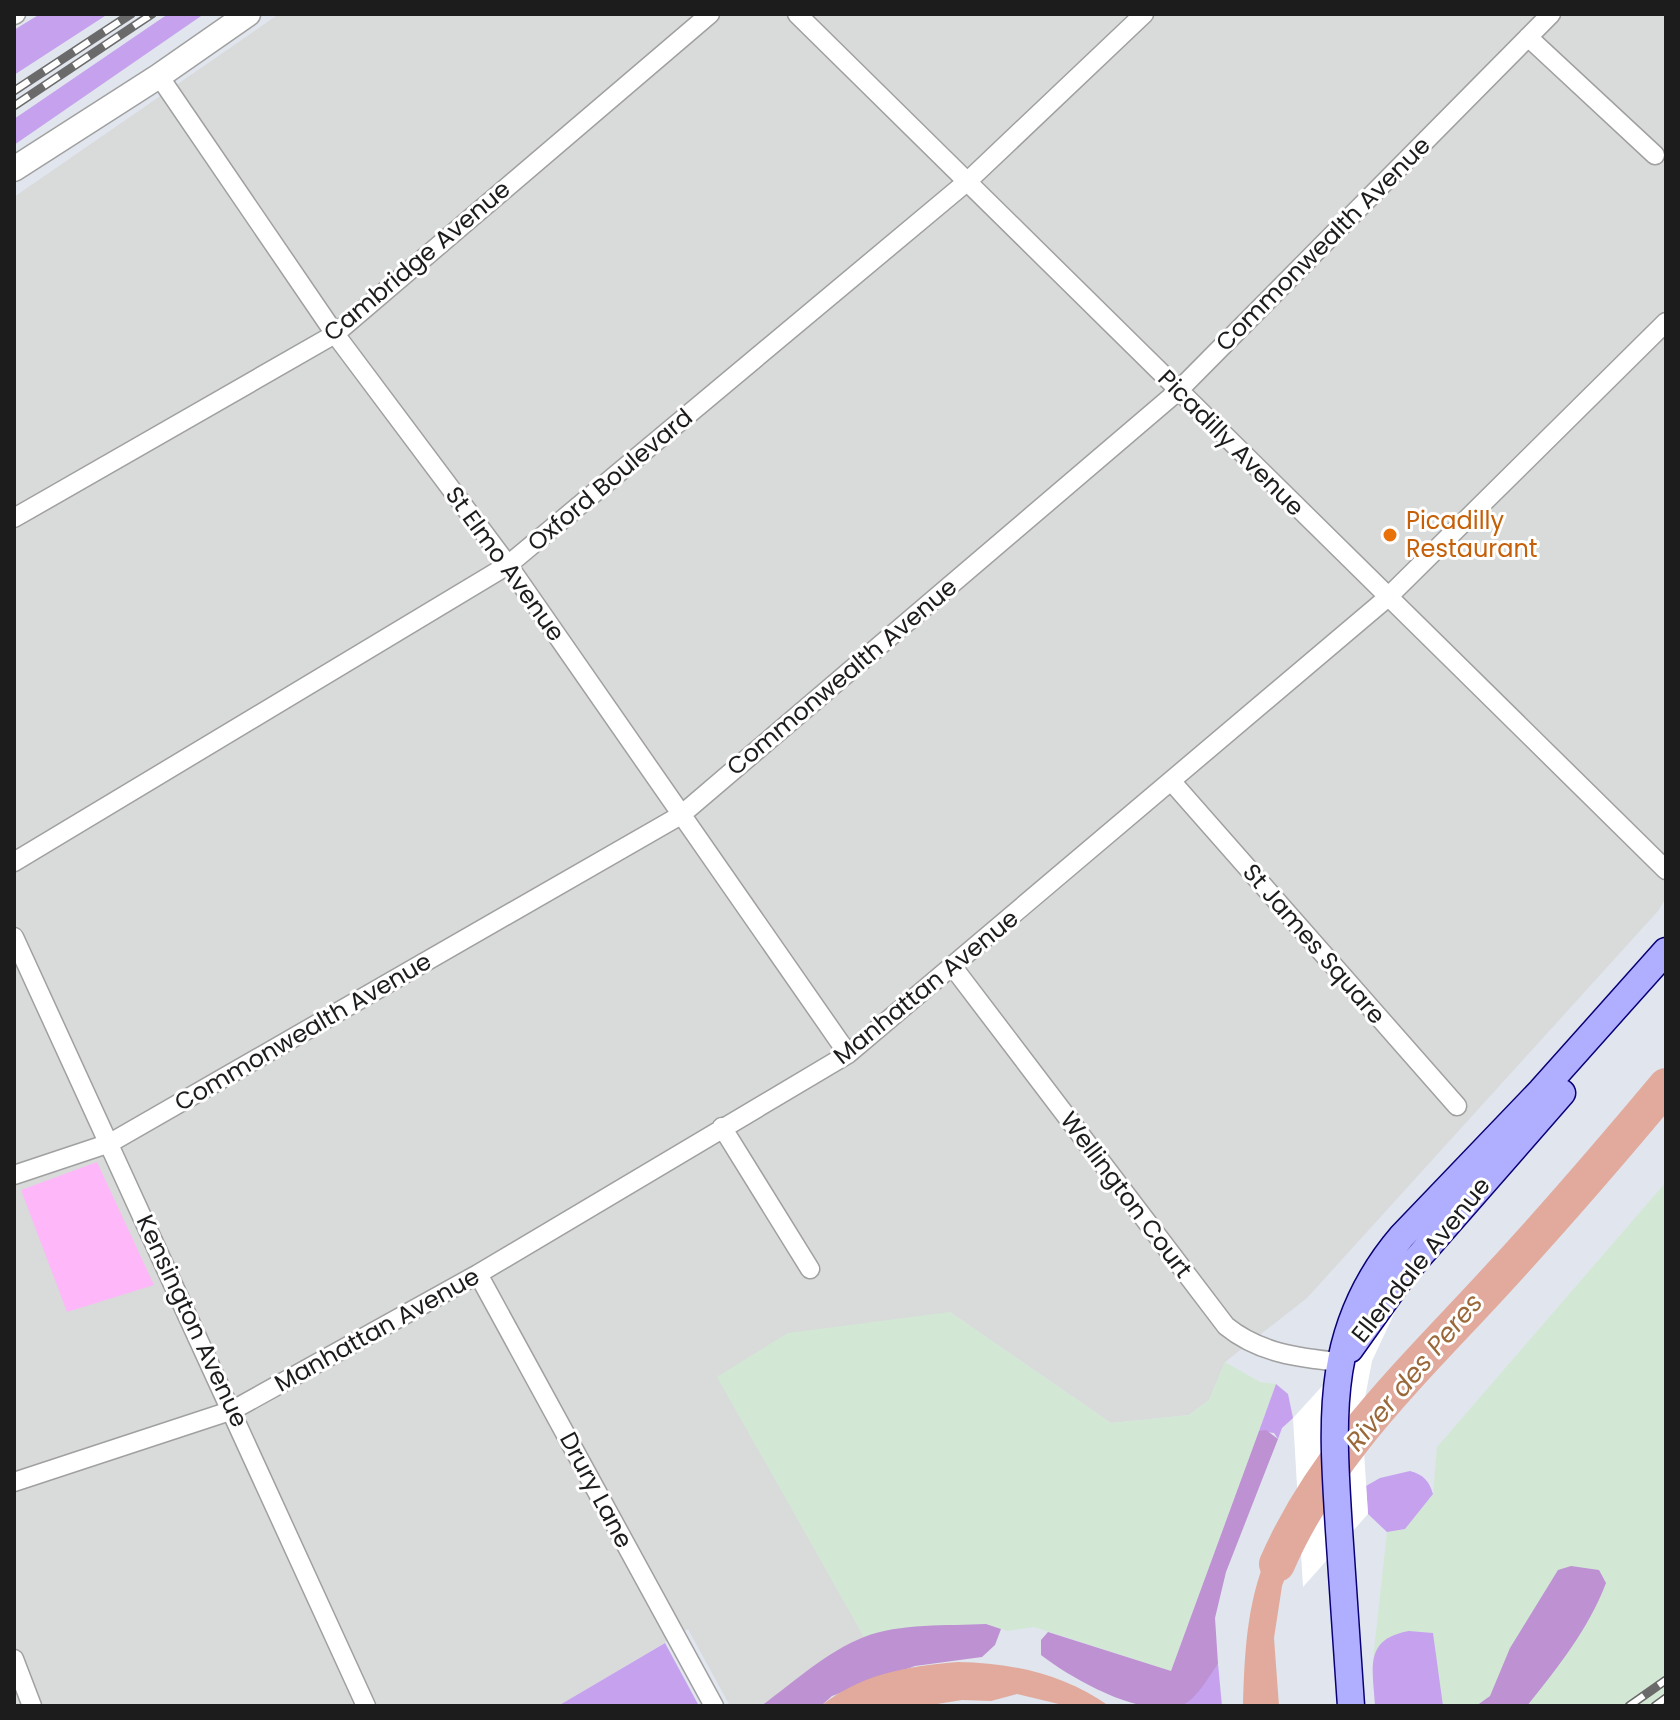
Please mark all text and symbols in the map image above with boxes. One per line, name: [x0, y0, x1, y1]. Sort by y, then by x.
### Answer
street label: Commonwealth Avenue: [1208, 129, 1437, 358]
street label: Cambridge Avenue: [316, 173, 517, 349]
street label: Picadilly Avenue: [1151, 362, 1312, 523]
street label: Oxford Boulevard: [520, 401, 699, 559]
street label: St Elmo Avenue: [438, 480, 573, 648]
place label: Picadilly Restaurant: [1406, 504, 1538, 565]
marker: Picadilly Restaurant: [1381, 526, 1399, 544]
street label: Commonwealth Avenue: [719, 570, 964, 783]
street label: St James Square: [1236, 856, 1393, 1031]
street label: Manhattan Avenue: [826, 902, 1025, 1072]
street label: Commonwealth Avenue: [168, 944, 437, 1119]
street label: Wellington Court: [1053, 1105, 1200, 1285]
street label: Ellendale Avenue: [1344, 1170, 1498, 1349]
street label: Kensington Avenue: [129, 1209, 256, 1432]
street label: Manhattan Avenue: [268, 1260, 485, 1400]
water label: River des Peres: [1337, 1285, 1491, 1459]
street label: Drury Lane: [552, 1426, 641, 1554]

